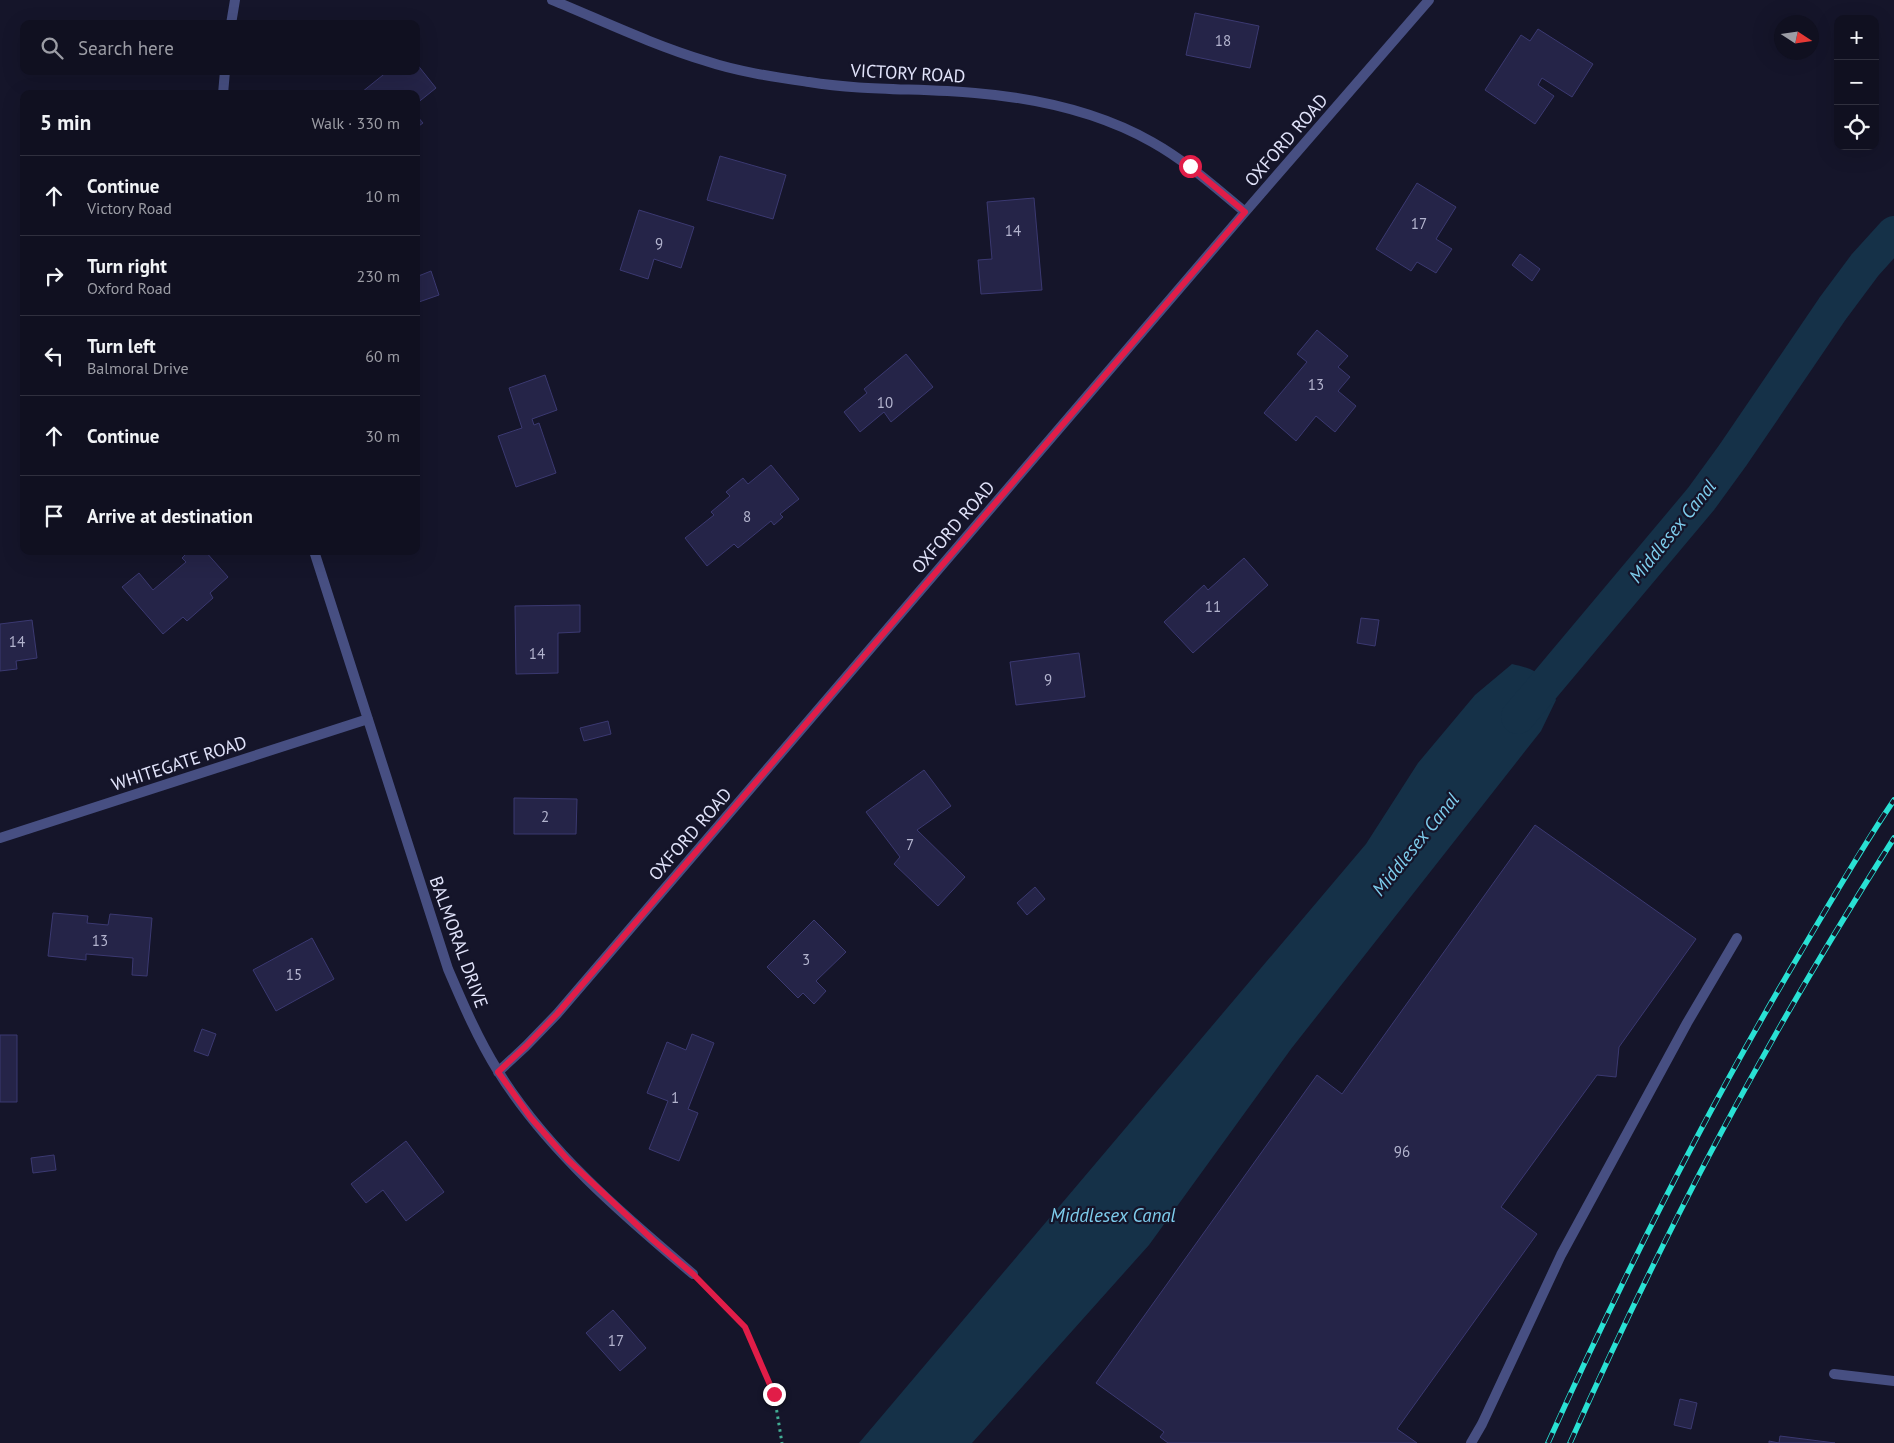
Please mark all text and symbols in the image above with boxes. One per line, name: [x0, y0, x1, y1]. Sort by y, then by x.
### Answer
north arrow: [1774, 15, 1819, 60]
map controls: [1834, 15, 1879, 150]
button: +: [1834, 15, 1879, 60]
search box: [20, 20, 420, 75]
house number: 18: [1215, 31, 1231, 50]
icon: search: [38, 34, 66, 62]
text: Search here: [78, 36, 174, 60]
street label: VICTORY ROAD: [849, 58, 966, 87]
button: −: [1834, 60, 1879, 105]
street label: OXFORD ROAD: [1239, 89, 1333, 191]
button: locate: [1834, 105, 1879, 150]
text: 5 min: [40, 109, 91, 136]
text: Walk · 330 m: [311, 113, 400, 133]
route start: [1179, 155, 1202, 178]
text: Continue: [87, 174, 159, 198]
icon: ahead: [40, 182, 68, 210]
text: 10 m: [365, 186, 400, 206]
text: Victory Road: [87, 198, 172, 218]
house number: 17: [1411, 214, 1427, 233]
house number: 14: [1005, 221, 1021, 240]
house number: 9: [655, 234, 663, 253]
text: Turn right: [87, 254, 167, 278]
icon: right: [40, 262, 68, 290]
text: 230 m: [357, 266, 400, 286]
text: Oxford Road: [87, 278, 171, 298]
text: Turn left: [87, 334, 156, 358]
icon: left: [40, 342, 68, 370]
text: 60 m: [365, 346, 400, 366]
text: Balmoral Drive: [87, 358, 189, 378]
house number: 13: [1308, 375, 1324, 394]
house number: 10: [877, 393, 893, 412]
icon: ahead: [40, 422, 68, 450]
text: Continue: [87, 424, 159, 448]
text: 30 m: [365, 426, 400, 446]
water label: Middlesex Canal: [1623, 475, 1721, 587]
street label: OXFORD ROAD: [906, 476, 1000, 578]
icon: arrive: [40, 502, 68, 530]
text: Arrive at destination: [87, 504, 253, 528]
house number: 8: [743, 507, 751, 526]
house number: 11: [1205, 597, 1221, 616]
house number: 14: [9, 632, 25, 651]
house number: 14: [529, 644, 545, 663]
house number: 9: [1044, 670, 1052, 689]
street label: WHITEGATE ROAD: [109, 730, 249, 796]
street label: OXFORD ROAD: [643, 783, 737, 885]
water label: Middlesex Canal: [1366, 788, 1464, 900]
house number: 2: [541, 807, 549, 826]
house number: 7: [906, 835, 914, 854]
street label: BALMORAL DRIVE: [424, 873, 494, 1011]
house number: 13: [92, 931, 108, 950]
house number: 3: [802, 950, 810, 969]
house number: 15: [286, 965, 302, 984]
house number: 1: [671, 1088, 679, 1107]
house number: 96: [1394, 1142, 1410, 1161]
water label: Middlesex Canal: [1050, 1203, 1176, 1227]
house number: 17: [608, 1331, 624, 1350]
route end: [763, 1383, 786, 1406]

